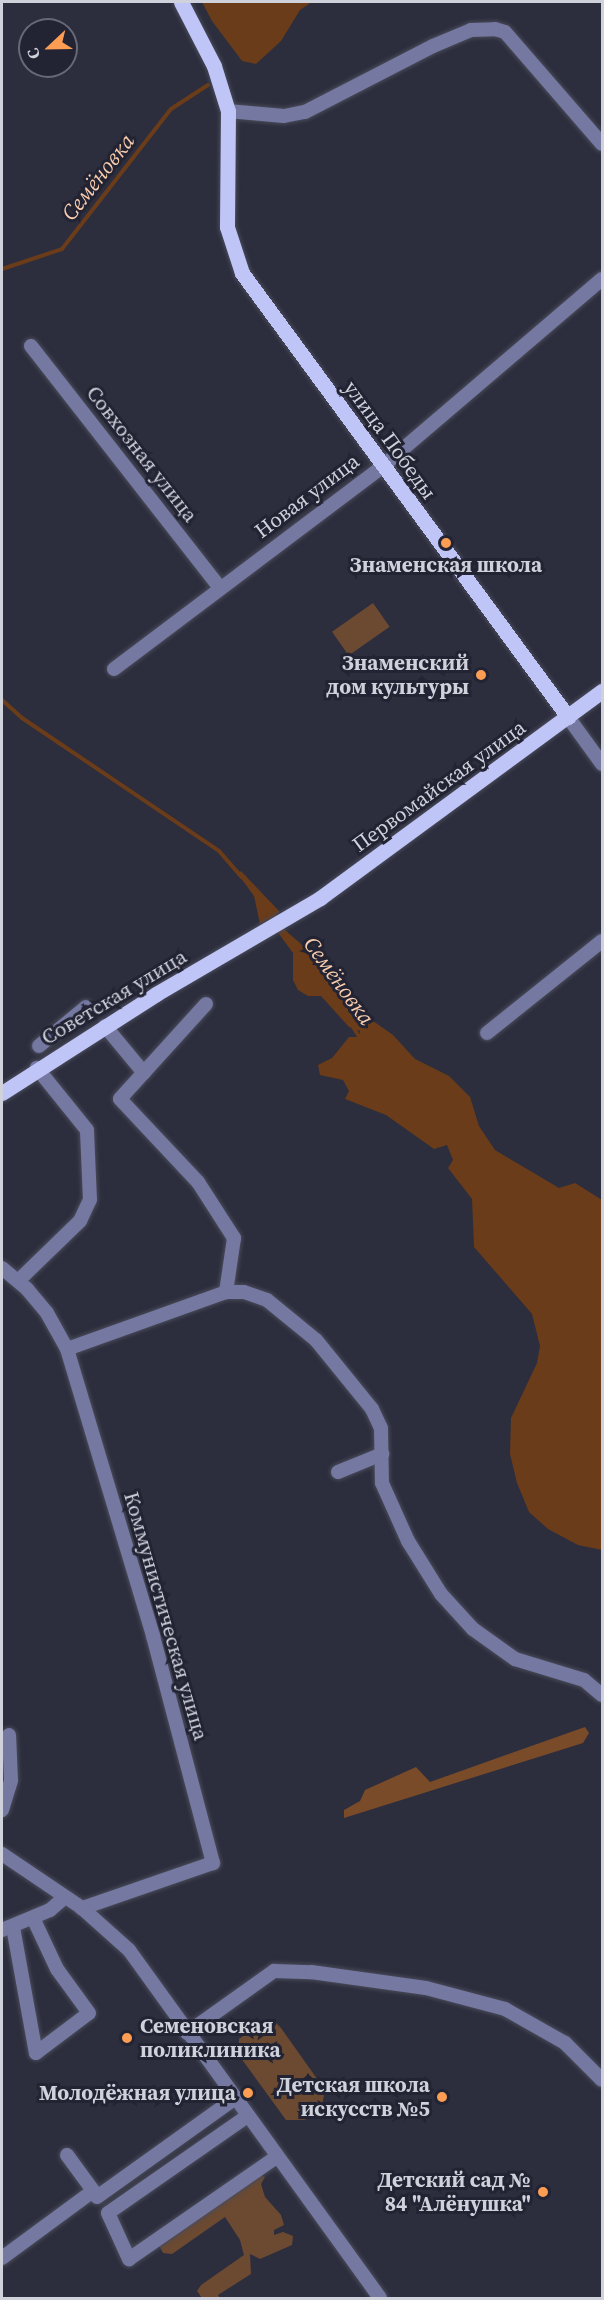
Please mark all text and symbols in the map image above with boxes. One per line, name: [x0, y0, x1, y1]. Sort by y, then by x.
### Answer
north arrow: [18, 18, 78, 78]
text: С: [21, 45, 45, 63]
water label: Семёновка: [56, 128, 140, 226]
street label: улица Победы: [338, 376, 442, 504]
street label: Совхозная улица: [81, 381, 203, 527]
street label: Новая улица: [250, 449, 364, 543]
marker: Знаменская школа: [439, 536, 453, 550]
place label: Знаменская школа: [350, 552, 542, 578]
place label: Знаменский дом культуры: [326, 650, 469, 700]
marker: Знаменский дом культуры: [474, 668, 488, 682]
street label: Первомайская улица: [347, 715, 531, 857]
water label: Семёновка: [298, 932, 380, 1030]
street label: Советская улица: [37, 944, 191, 1050]
street label: Коммунистическая улица: [118, 1489, 214, 1743]
place label: Семеновская поликлиника: [140, 2013, 281, 2063]
marker: Семеновская поликлиника: [118, 2029, 136, 2047]
place label: Детская школа искусств №5: [277, 2072, 430, 2122]
place label: Молодёжная улица: [39, 2080, 236, 2106]
marker: Молодёжная улица: [241, 2086, 255, 2100]
marker: Детская школа искусств №5: [435, 2090, 449, 2104]
place label: Детский сад № 84 "Алёнушка": [377, 2167, 531, 2217]
marker: Детский сад № 84 "Алёнушка": [536, 2185, 550, 2199]

